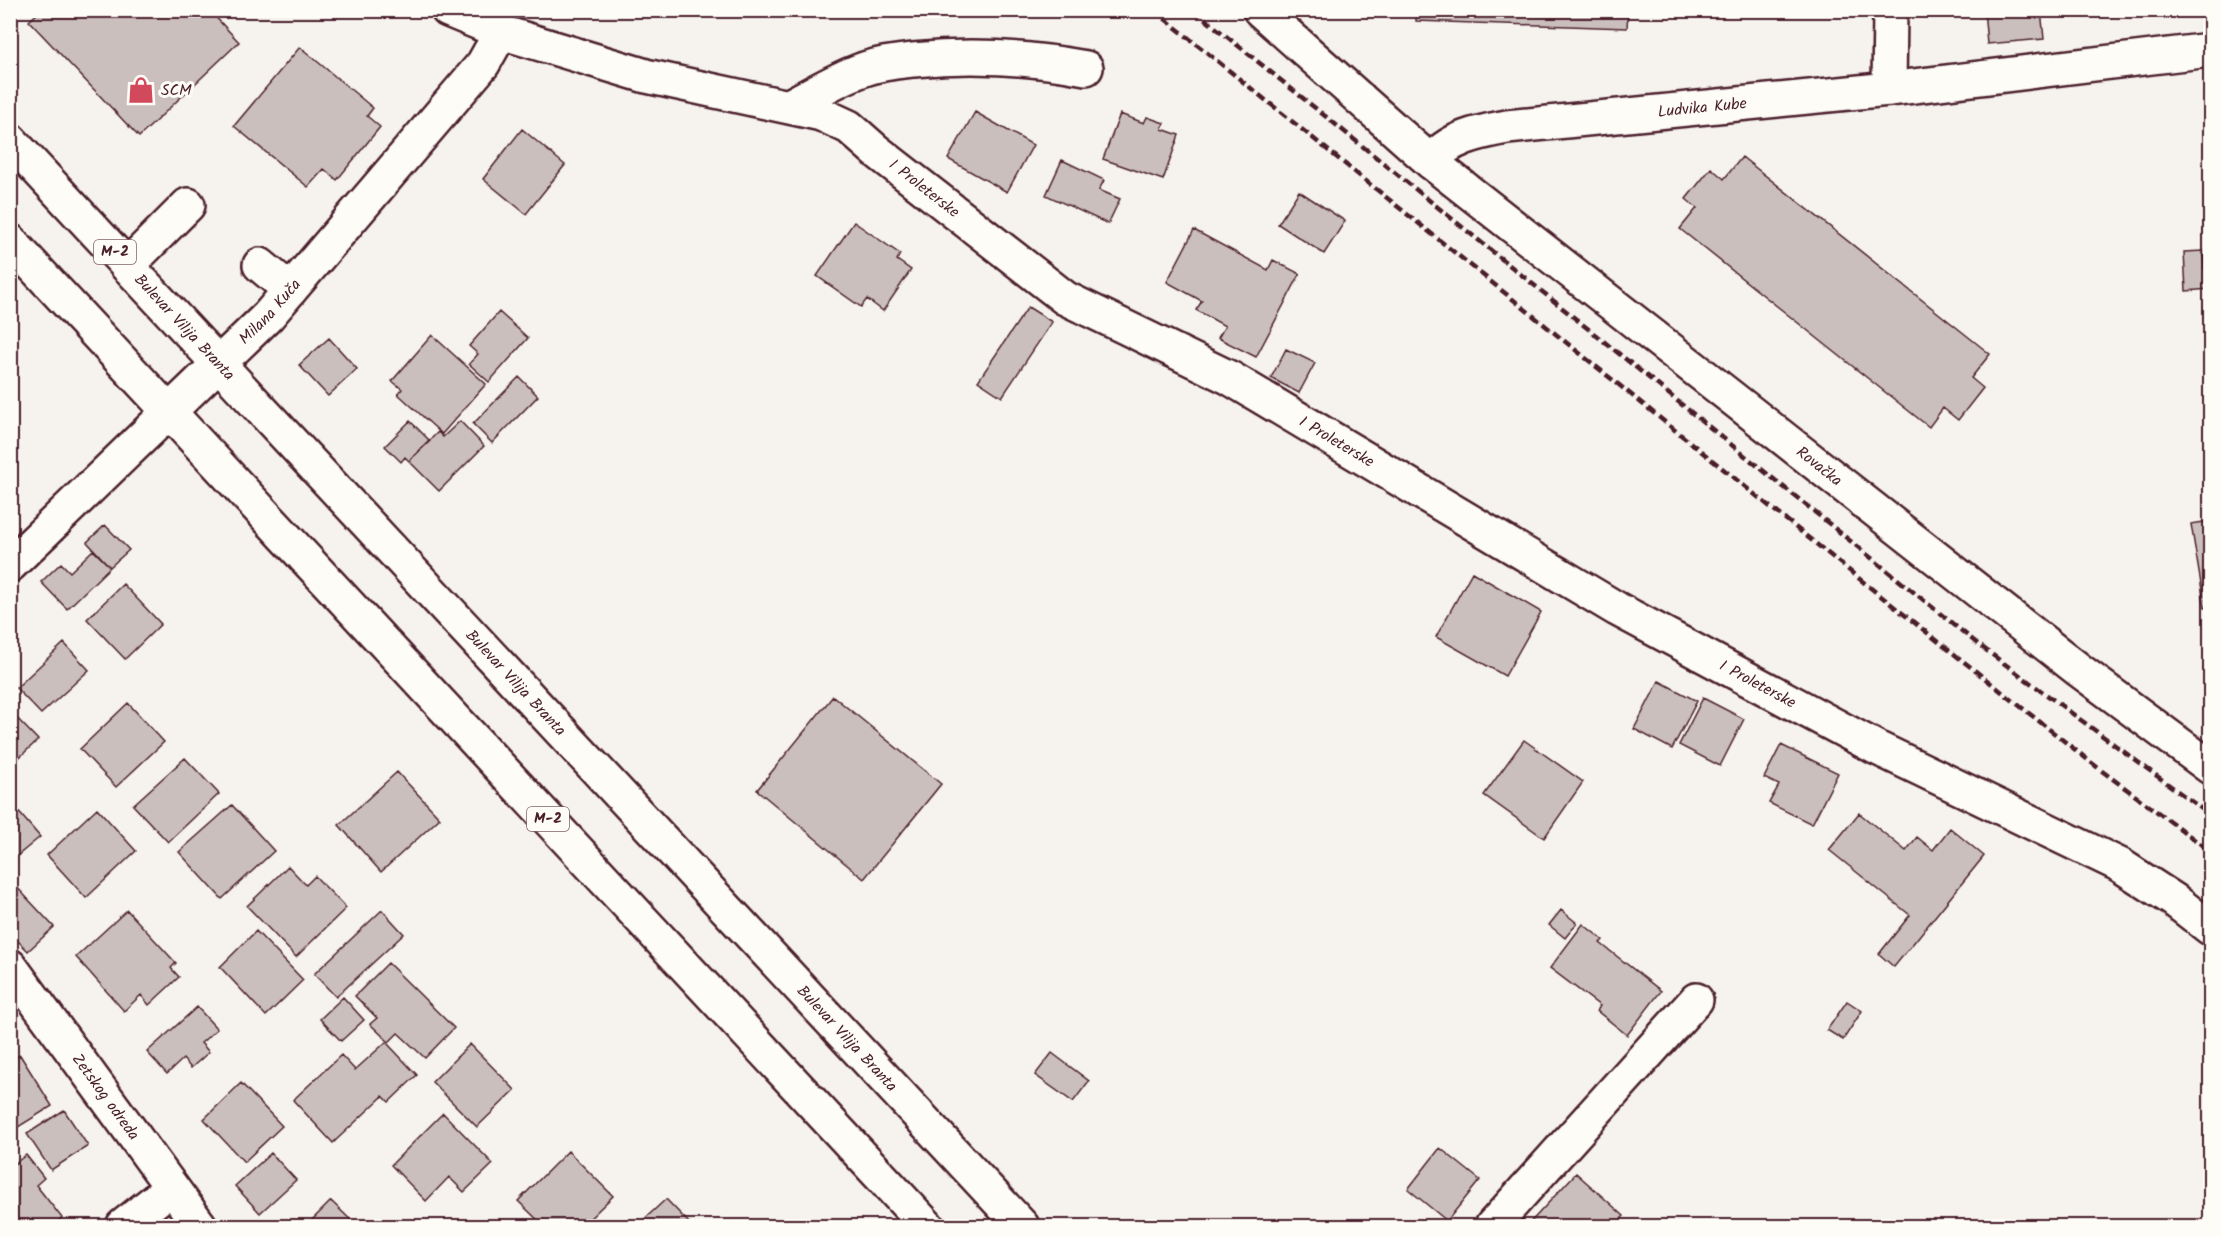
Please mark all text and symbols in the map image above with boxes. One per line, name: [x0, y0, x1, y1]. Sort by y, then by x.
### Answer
shop icon: SCM: [126, 75, 156, 105]
place label: SCM: [161, 78, 192, 103]
street label: Ludvika Kube: [1657, 91, 1748, 124]
street label: I Proleterske: [883, 153, 965, 224]
road number: M-2: [94, 240, 136, 264]
street label: Bulevar Vilija Branta: [128, 268, 241, 386]
street label: Milana Kuča: [233, 273, 307, 350]
street label: I Proleterske: [1294, 409, 1379, 474]
street label: Rovačka: [1791, 440, 1848, 493]
street label: Bulevar Vilija Branta: [460, 624, 572, 742]
street label: I Proleterske: [1715, 653, 1801, 715]
road number: M-2: [527, 807, 569, 831]
street label: Bulevar Vilija Branta: [791, 979, 903, 1098]
street label: Zetskog odreda: [65, 1048, 146, 1145]

